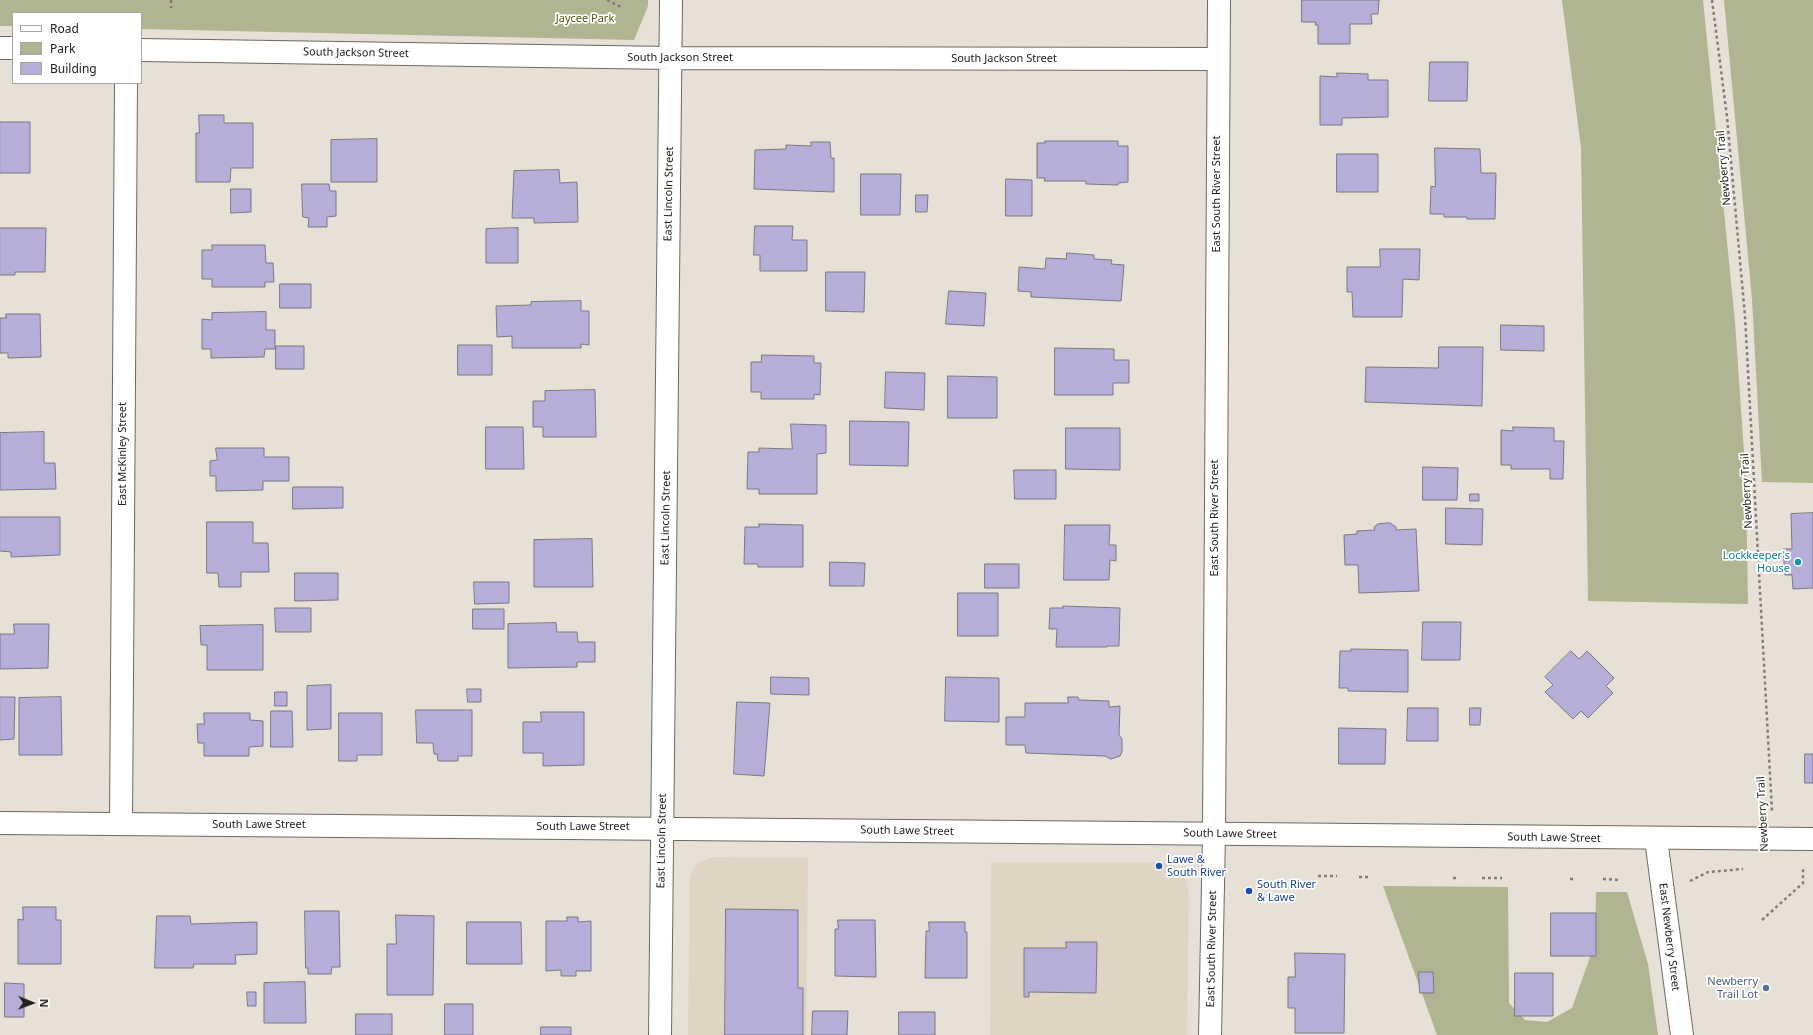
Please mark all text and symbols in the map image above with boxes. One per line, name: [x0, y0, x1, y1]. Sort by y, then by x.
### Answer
legend: [12, 12, 142, 84]
park label: Jaycee Park: [556, 12, 614, 26]
text: Road: [50, 20, 79, 37]
text: Park: [50, 40, 75, 57]
street label: South Jackson Street: [303, 45, 409, 61]
street label: South Jackson Street: [627, 51, 733, 65]
street label: South Jackson Street: [951, 52, 1057, 66]
text: Building: [50, 60, 97, 77]
street label: Newberry Trail: [1714, 130, 1734, 206]
street label: East South River Street: [1210, 135, 1224, 253]
street label: East Lincoln Street: [662, 146, 676, 242]
street label: East McKinley Street: [116, 402, 130, 506]
street label: Newberry Trail: [1738, 453, 1756, 529]
street label: East South River Street: [1208, 459, 1222, 577]
street label: East Lincoln Street: [659, 470, 673, 566]
place label: Lockkeeper's House: [1723, 549, 1790, 575]
marker: Lockkeeper's House: [1793, 557, 1803, 567]
street label: Newberry Trail: [1754, 776, 1772, 852]
street label: East Lincoln Street: [655, 793, 669, 889]
street label: South Lawe Street: [212, 818, 306, 832]
street label: South Lawe Street: [536, 820, 630, 834]
street label: South Lawe Street: [860, 824, 954, 838]
street label: South Lawe Street: [1183, 827, 1277, 841]
street label: South Lawe Street: [1507, 831, 1601, 845]
place label: Lawe & South River: [1167, 853, 1226, 879]
marker: Lawe & South River: [1154, 861, 1164, 871]
place label: South River & Lawe: [1257, 878, 1316, 904]
street label: East Newberry Street: [1656, 882, 1682, 992]
marker: South River & Lawe: [1244, 886, 1254, 896]
street label: East South River Street: [1204, 890, 1220, 1008]
place label: Newberry Trail Lot: [1707, 975, 1758, 1001]
north arrow: [12, 983, 52, 1023]
marker: Newberry Trail Lot: [1761, 983, 1771, 993]
text: N: [37, 999, 52, 1008]

